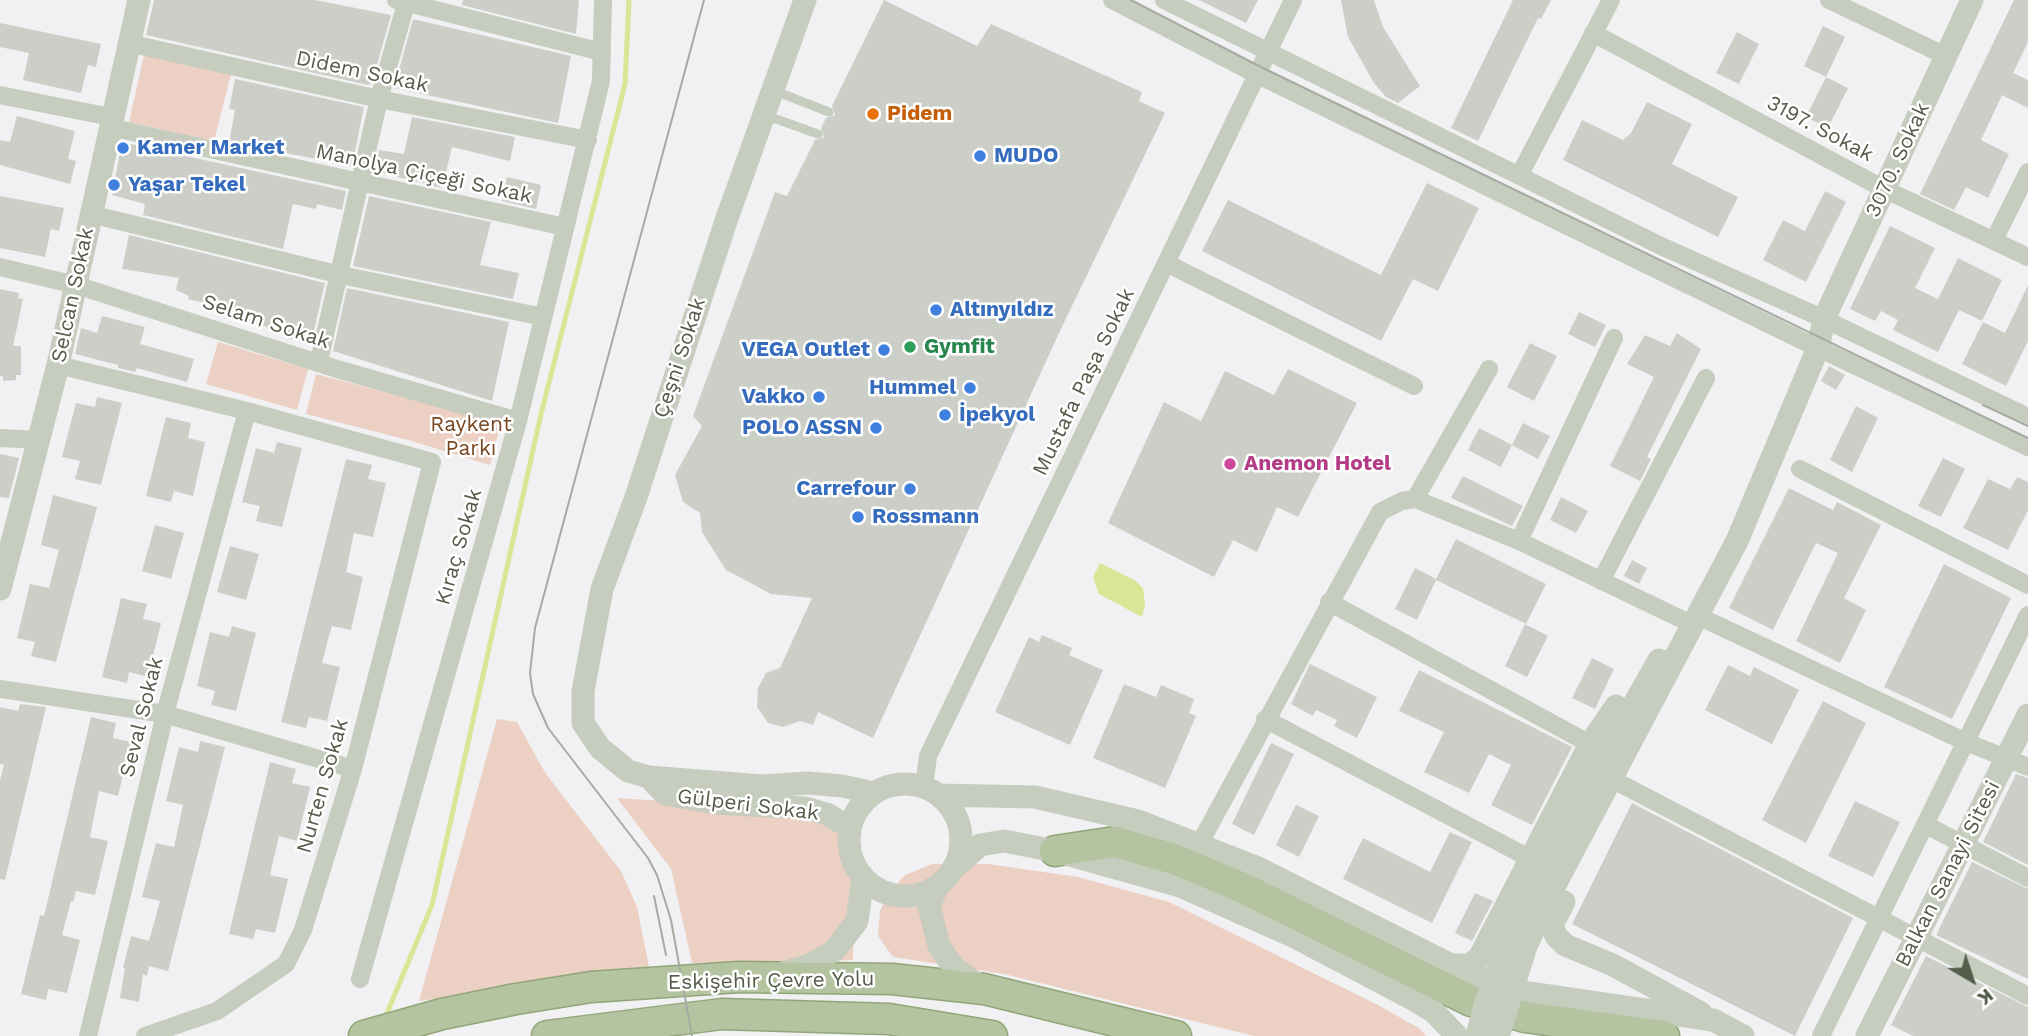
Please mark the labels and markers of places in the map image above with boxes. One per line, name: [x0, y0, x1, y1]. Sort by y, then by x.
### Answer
place label: Pidem: [887, 101, 952, 127]
marker: Pidem: [865, 106, 881, 122]
place label: Kamer Market: [137, 135, 285, 161]
marker: Kamer Market: [115, 140, 131, 156]
place label: MUDO: [994, 143, 1059, 169]
marker: MUDO: [972, 148, 988, 164]
place label: Yaşar Tekel: [128, 172, 246, 198]
marker: Yaşar Tekel: [106, 177, 122, 193]
place label: Altınyıldız: [950, 297, 1054, 323]
marker: Altınyıldız: [928, 302, 944, 318]
place label: Gymfit: [924, 334, 995, 360]
place label: VEGA Outlet: [741, 337, 870, 363]
marker: Gymfit: [902, 339, 918, 355]
marker: VEGA Outlet: [876, 342, 892, 358]
place label: Hummel: [869, 375, 956, 401]
marker: Hummel: [962, 380, 978, 396]
place label: Vakko: [742, 384, 805, 410]
marker: Vakko: [811, 389, 827, 405]
place label: İpekyol: [959, 402, 1035, 428]
marker: İpekyol: [937, 407, 953, 423]
place label: POLO ASSN: [742, 415, 862, 441]
marker: POLO ASSN: [868, 420, 884, 436]
place label: Anemon Hotel: [1244, 451, 1391, 477]
marker: Anemon Hotel: [1222, 456, 1238, 472]
place label: Carrefour: [796, 476, 896, 502]
marker: Carrefour: [902, 481, 918, 497]
place label: Rossmann: [872, 504, 979, 530]
marker: Rossmann: [850, 509, 866, 525]

